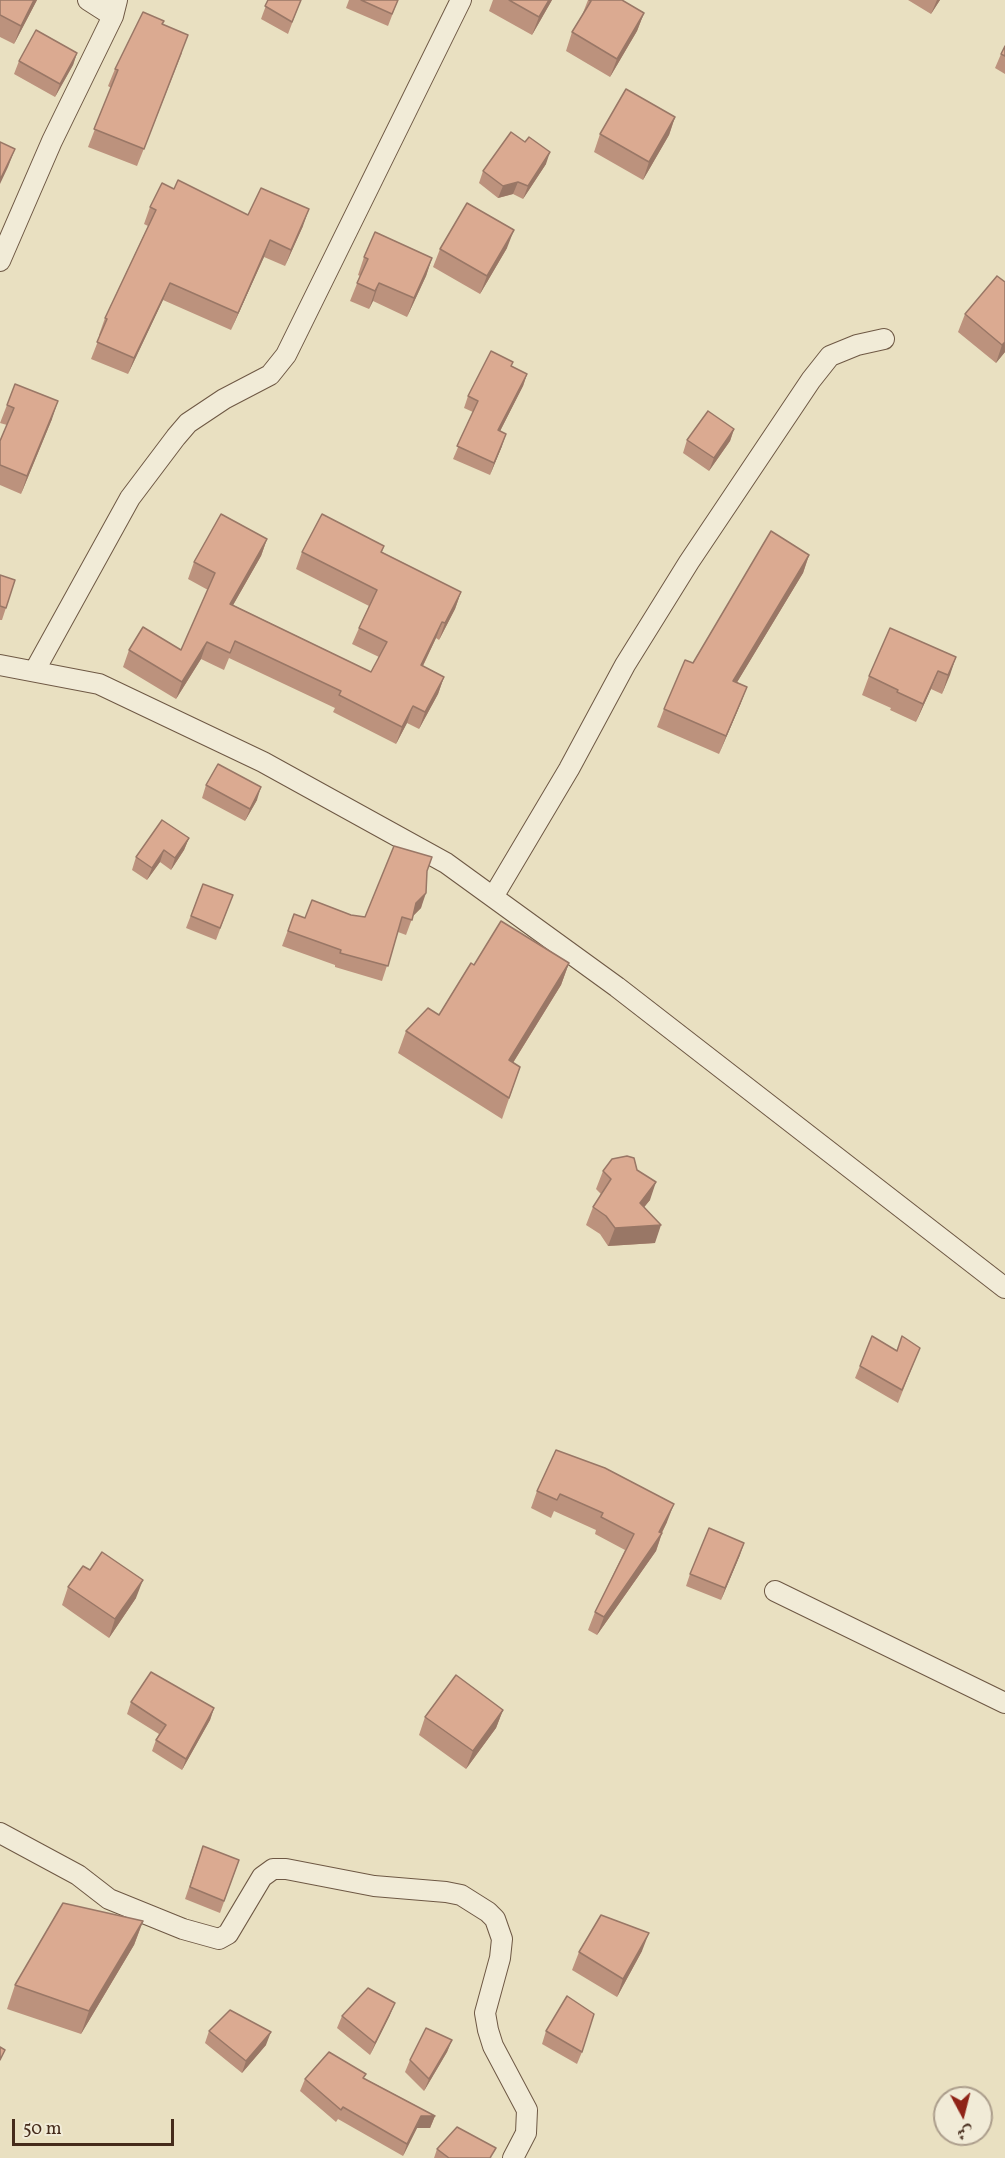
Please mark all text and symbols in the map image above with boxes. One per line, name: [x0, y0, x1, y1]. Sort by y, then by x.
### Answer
north arrow: [933, 2086, 993, 2146]
scale bar: [15, 2107, 177, 2145]
text: 50 m: [23, 2117, 62, 2142]
text: ش: [956, 2120, 974, 2144]

